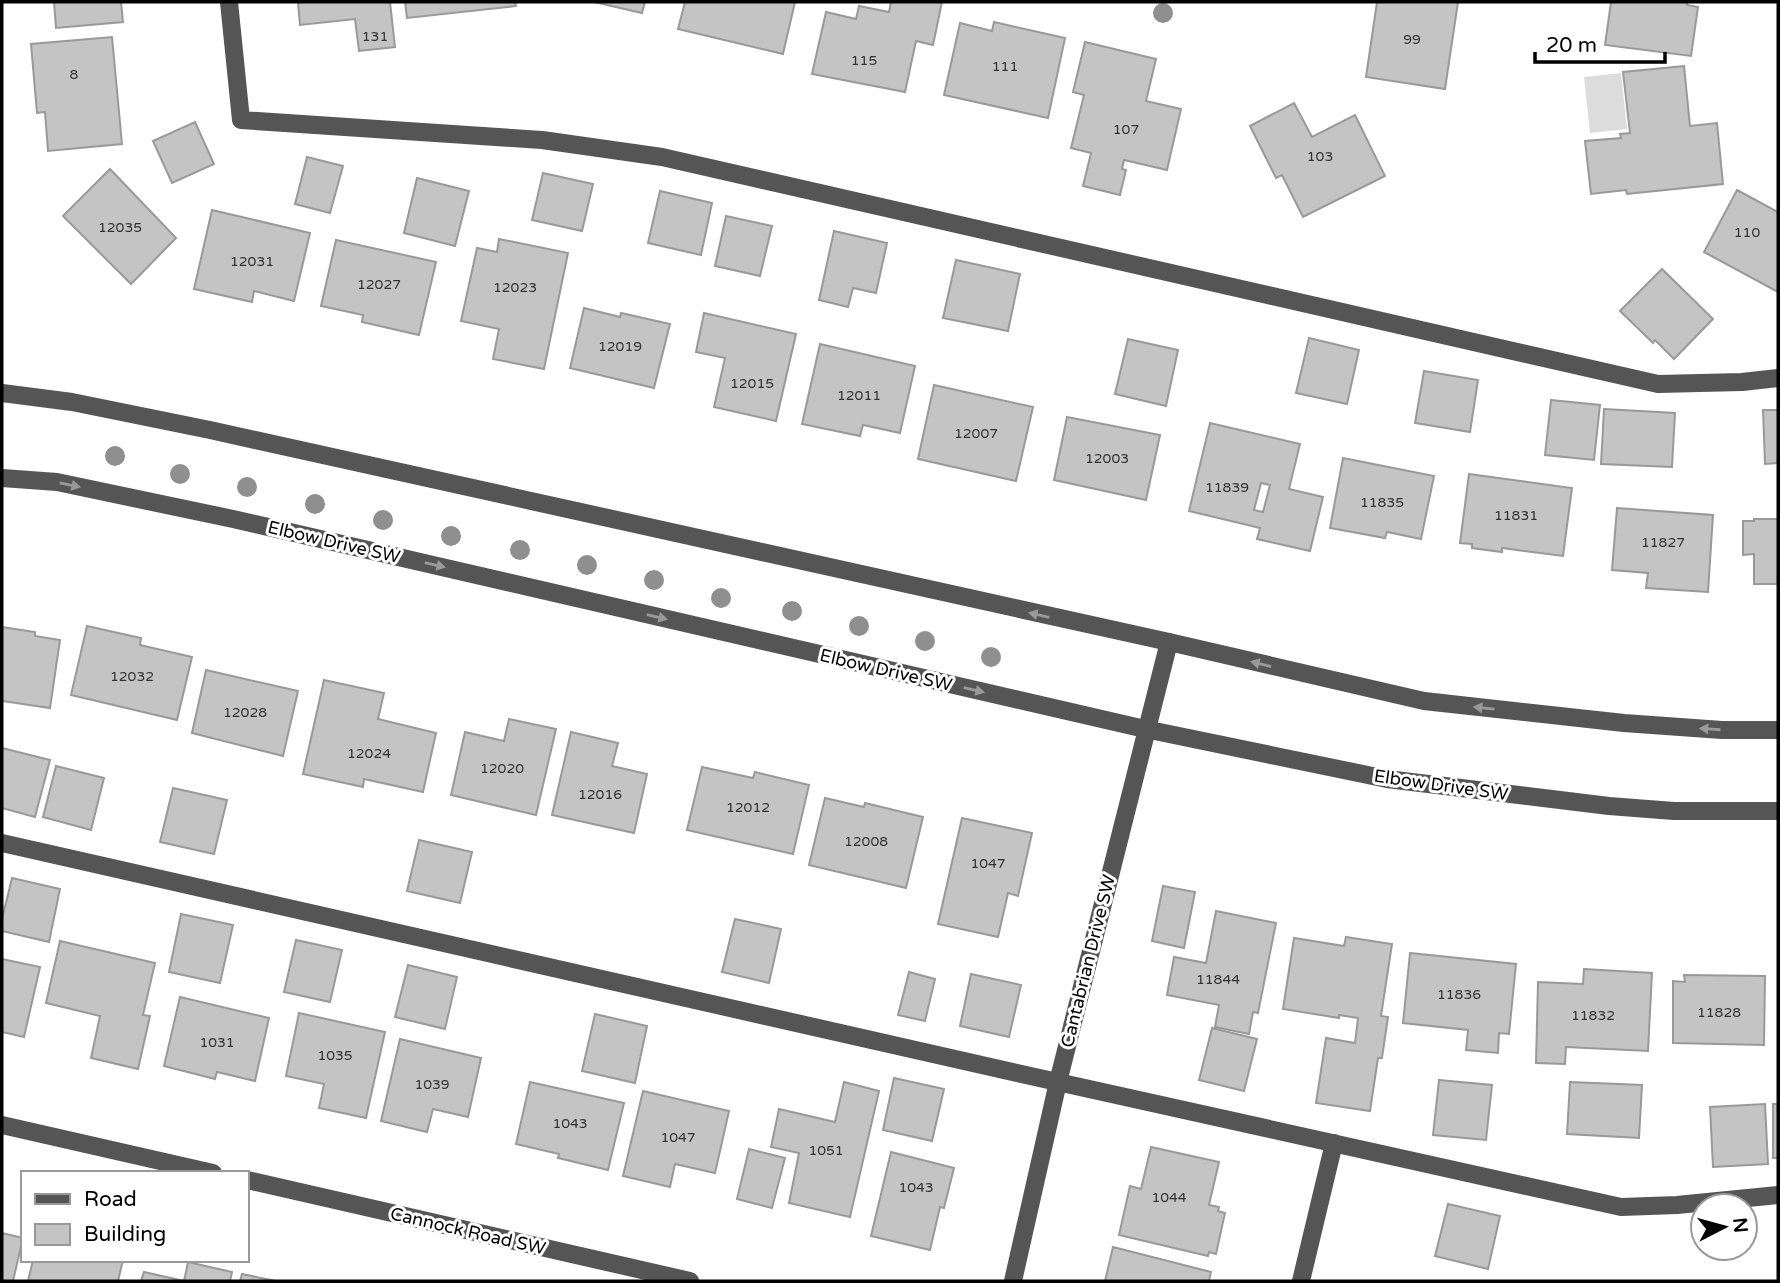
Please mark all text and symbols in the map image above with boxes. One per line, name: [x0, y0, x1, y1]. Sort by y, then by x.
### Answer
scale bar: [1535, 21, 1664, 65]
house number: 131: [362, 28, 388, 45]
house number: 99: [1403, 31, 1421, 48]
text: 20 m: [1546, 33, 1597, 58]
house number: 115: [851, 52, 877, 69]
house number: 111: [992, 58, 1018, 75]
house number: 8: [70, 66, 79, 83]
house number: 107: [1113, 121, 1139, 138]
house number: 103: [1307, 148, 1333, 165]
house number: 12035: [98, 219, 142, 236]
house number: 110: [1734, 224, 1760, 241]
house number: 12031: [230, 253, 274, 270]
house number: 12027: [357, 276, 401, 293]
house number: 12023: [493, 279, 537, 296]
house number: 12019: [598, 338, 642, 355]
house number: 12015: [730, 375, 774, 392]
house number: 12011: [837, 387, 881, 404]
house number: 12007: [954, 425, 998, 442]
house number: 12003: [1085, 450, 1129, 467]
one-way arrow: [59, 479, 81, 490]
house number: 11839: [1205, 479, 1249, 496]
house number: 11835: [1360, 494, 1404, 511]
house number: 11831: [1494, 507, 1538, 524]
street label: Elbow Drive SW: [266, 516, 402, 568]
house number: 11827: [1641, 534, 1685, 551]
one-way arrow: [424, 560, 446, 571]
one-way arrow: [1028, 609, 1050, 620]
one-way arrow: [646, 611, 668, 622]
street label: Elbow Drive SW: [818, 644, 954, 696]
one-way arrow: [1249, 658, 1271, 669]
house number: 12032: [110, 668, 154, 685]
one-way arrow: [963, 685, 985, 696]
one-way arrow: [1472, 702, 1494, 713]
house number: 12028: [223, 704, 267, 721]
one-way arrow: [1699, 723, 1721, 734]
house number: 12024: [347, 745, 391, 762]
house number: 12020: [480, 760, 524, 777]
street label: Elbow Drive SW: [1372, 765, 1510, 805]
house number: 12016: [578, 786, 622, 803]
house number: 12012: [726, 799, 770, 816]
house number: 12008: [844, 833, 888, 850]
house number: 1047: [970, 855, 1006, 872]
street label: Cantabrian Drive SW: [1056, 872, 1120, 1050]
house number: 11844: [1196, 971, 1240, 988]
house number: 11836: [1437, 986, 1481, 1003]
house number: 11828: [1697, 1004, 1741, 1021]
house number: 11832: [1571, 1007, 1615, 1024]
house number: 1031: [199, 1034, 235, 1051]
house number: 1035: [317, 1047, 353, 1064]
house number: 1039: [414, 1076, 450, 1093]
house number: 1043: [552, 1115, 588, 1132]
house number: 1047: [660, 1129, 696, 1146]
house number: 1051: [808, 1142, 844, 1159]
legend: [21, 1171, 248, 1262]
house number: 1043: [898, 1179, 934, 1196]
text: Road: [84, 1187, 137, 1212]
house number: 1044: [1151, 1189, 1187, 1206]
north arrow: [1689, 1192, 1759, 1262]
street label: Cannock Road SW: [388, 1202, 548, 1260]
text: N: [1728, 1217, 1752, 1234]
text: Building: [84, 1222, 166, 1247]

